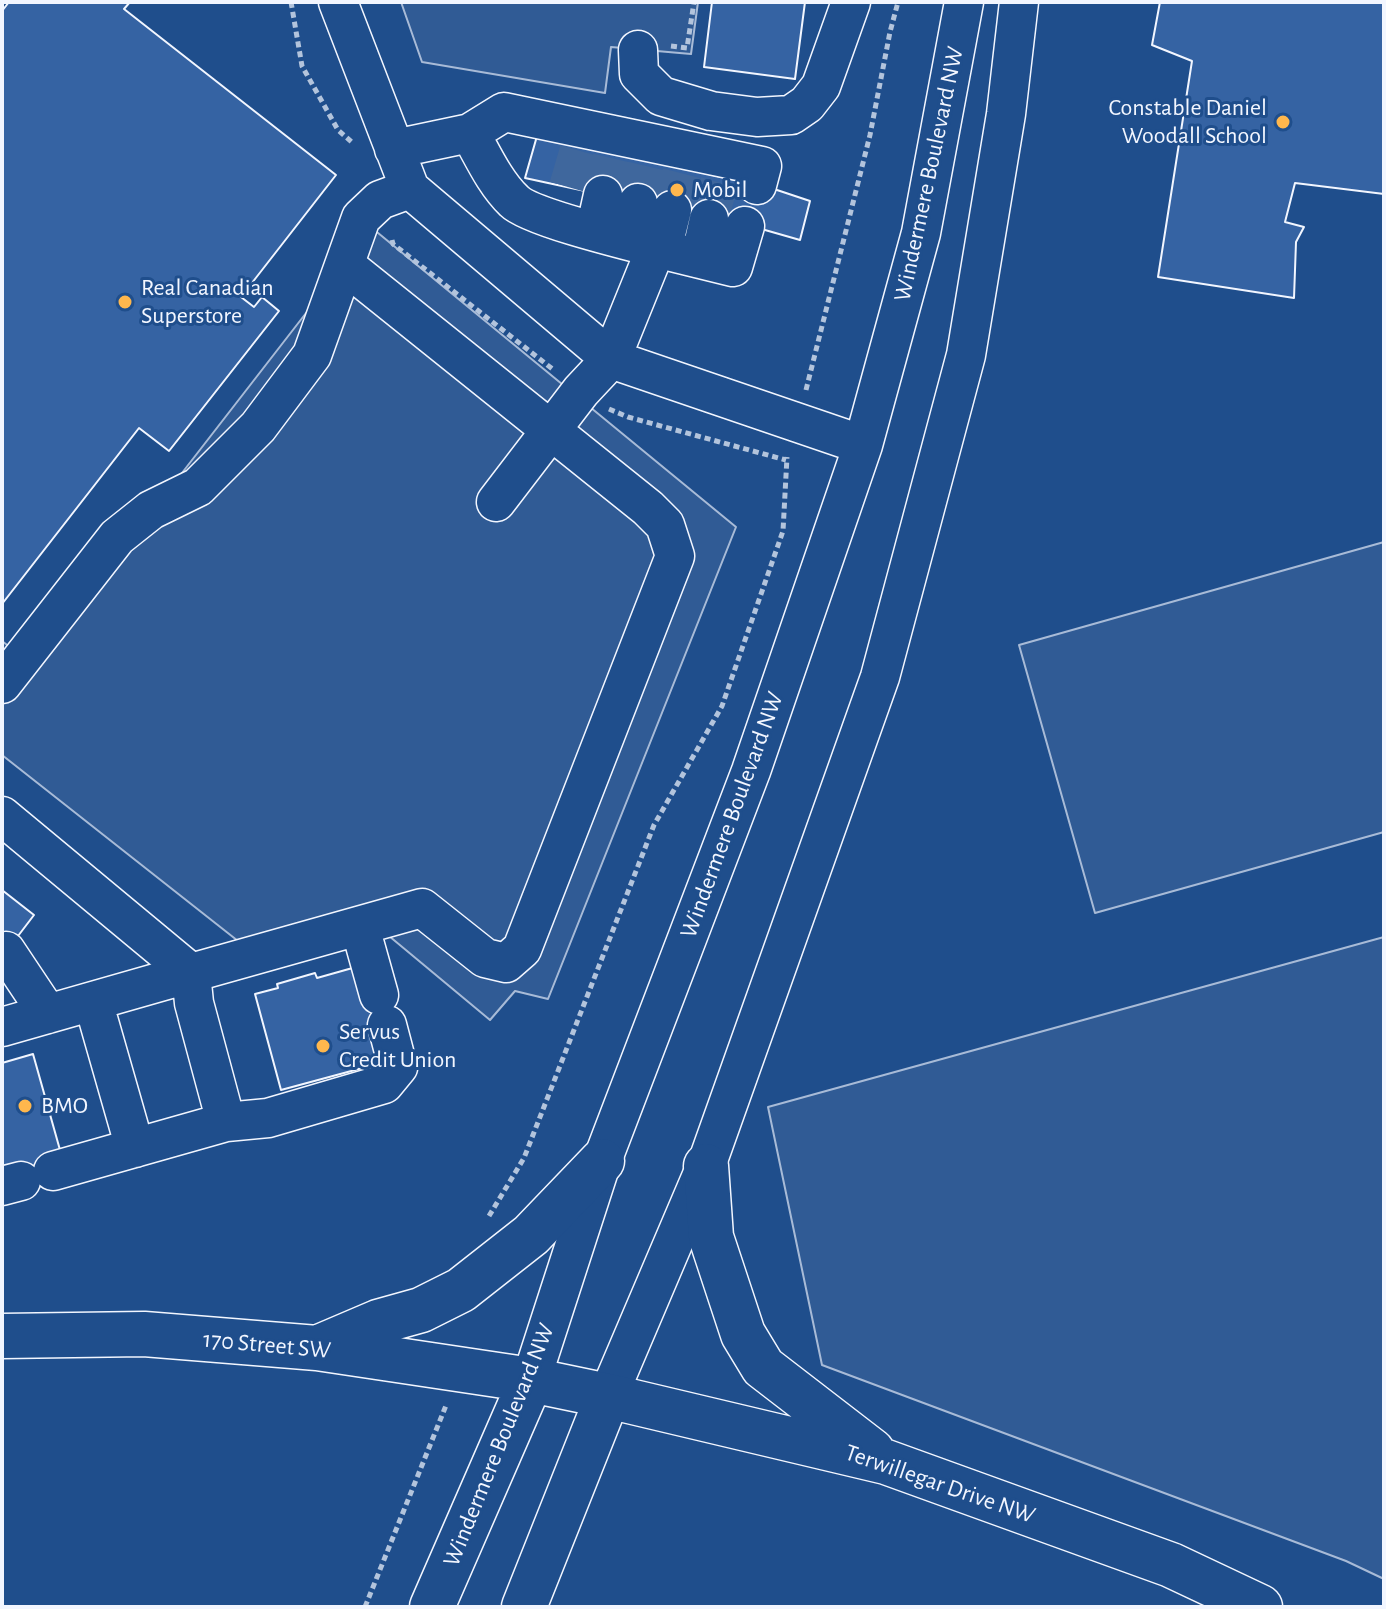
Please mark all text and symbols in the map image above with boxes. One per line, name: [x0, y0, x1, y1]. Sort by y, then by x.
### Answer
street label: Windermere Boulevard NW: [888, 44, 970, 304]
place label: Constable Daniel Woodall School: [1109, 94, 1267, 150]
marker: Constable Daniel Woodall School: [1274, 113, 1292, 131]
place label: Mobil: [693, 176, 747, 204]
marker: Mobil: [668, 181, 686, 199]
place label: Real Canadian Superstore: [141, 274, 274, 330]
marker: Real Canadian Superstore: [116, 293, 134, 311]
street label: Windermere Boulevard NW: [674, 688, 790, 942]
place label: Servus Credit Union: [339, 1018, 456, 1074]
marker: Servus Credit Union: [314, 1037, 332, 1055]
place label: BMO: [41, 1092, 88, 1120]
marker: BMO: [16, 1097, 34, 1115]
street label: Windermere Boulevard NW: [437, 1319, 561, 1571]
street label: 170 Street SW: [202, 1325, 332, 1365]
street label: Terwillegar Drive NW: [841, 1438, 1039, 1530]

